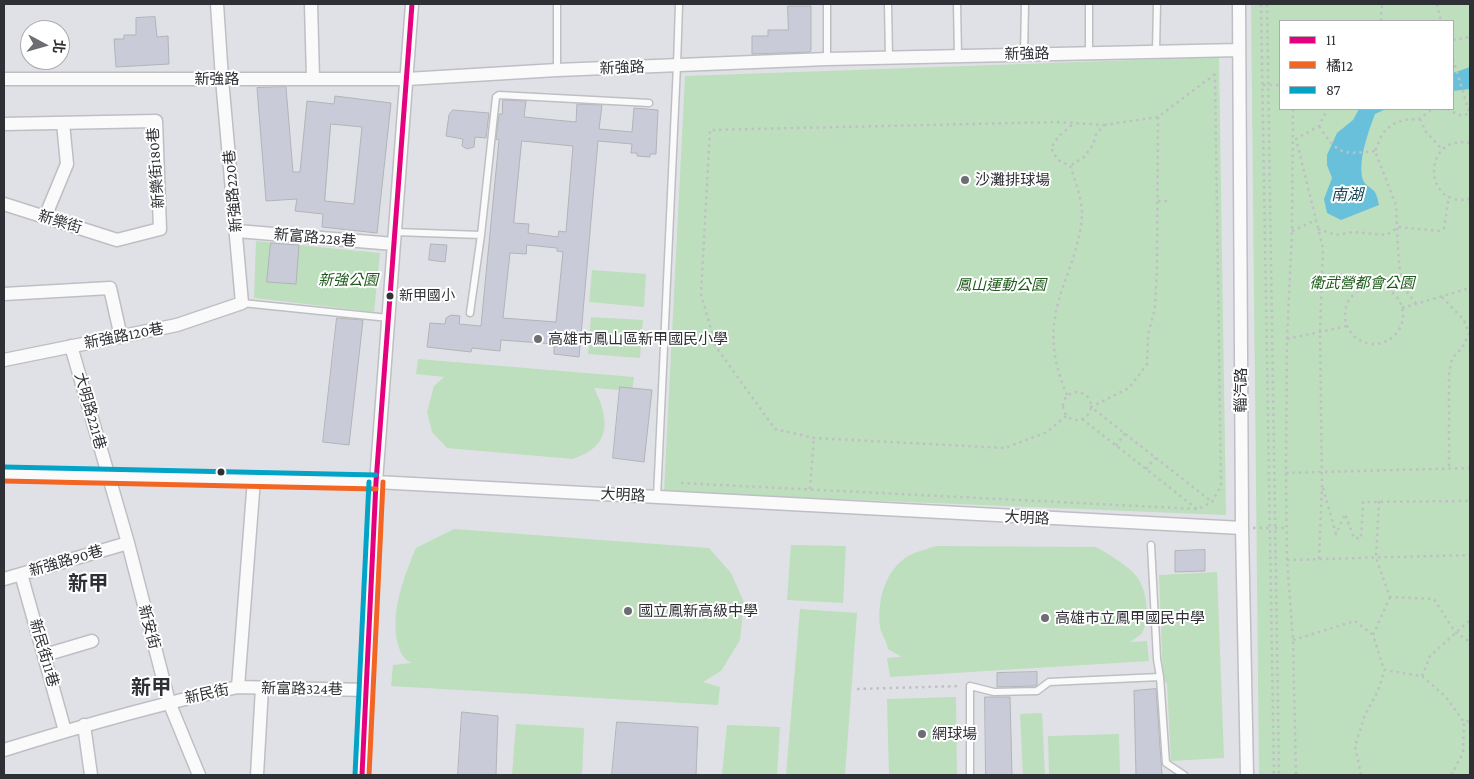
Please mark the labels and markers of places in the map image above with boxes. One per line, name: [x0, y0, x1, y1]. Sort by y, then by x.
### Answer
place label: 沙灘排球場: [975, 171, 1050, 189]
marker: 沙灘排球場: [959, 174, 971, 186]
place label: 新甲國小: [399, 288, 455, 304]
marker: 新甲國小: [385, 291, 395, 301]
place label: 高雄市鳳山區新甲國民小學: [548, 330, 728, 348]
marker: 高雄市鳳山區新甲國民小學: [532, 333, 544, 345]
unlabelled marker: [216, 467, 226, 477]
place label: 國立鳳新高級中學: [638, 602, 758, 620]
marker: 國立鳳新高級中學: [622, 605, 634, 617]
place label: 高雄市立鳳甲國民中學: [1055, 609, 1205, 627]
marker: 高雄市立鳳甲國民中學: [1039, 612, 1051, 624]
place label: 網球場: [932, 725, 977, 743]
marker: 網球場: [916, 728, 928, 740]

